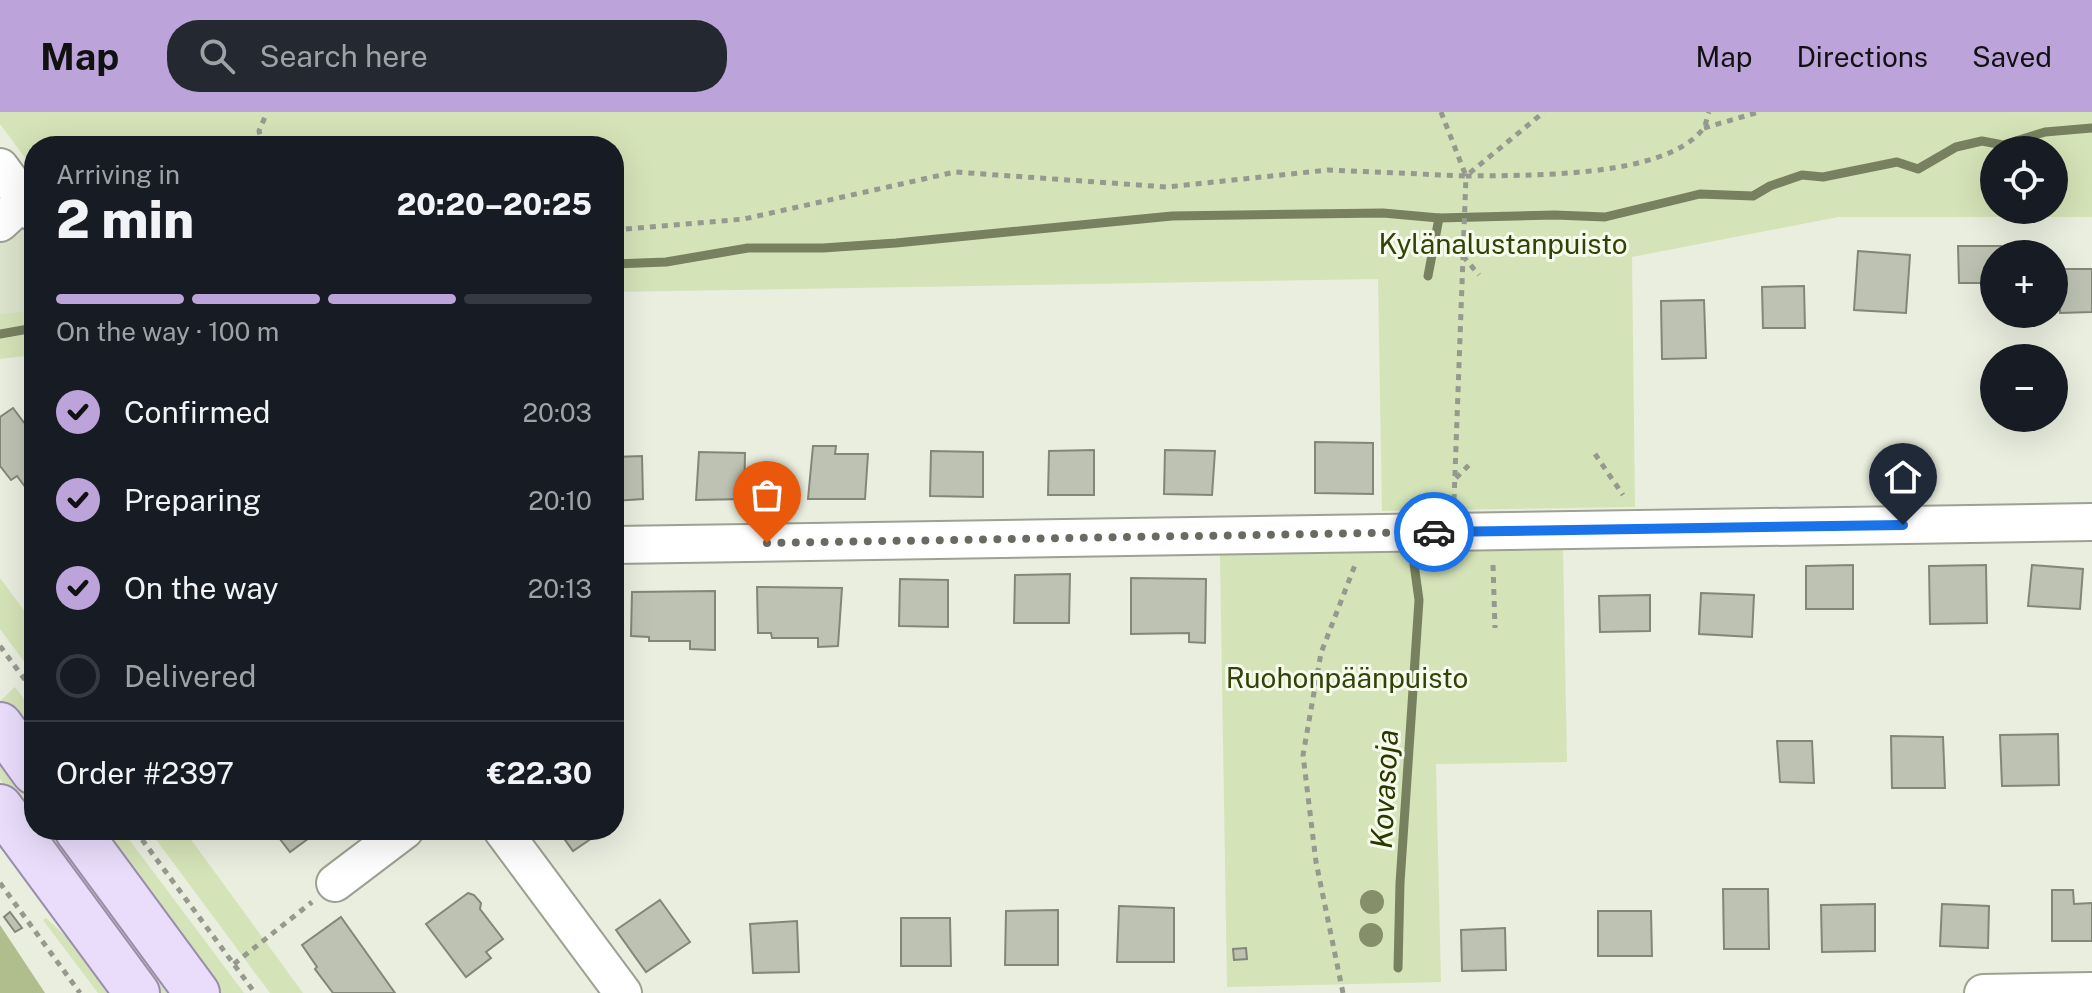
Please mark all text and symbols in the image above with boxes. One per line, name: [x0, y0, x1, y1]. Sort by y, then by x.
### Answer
search box: [167, 20, 727, 92]
text: Map: [40, 34, 119, 79]
icon: search: [195, 34, 239, 78]
text: Search here: [259, 38, 428, 74]
text: Map: [1696, 40, 1752, 73]
text: Directions: [1796, 40, 1928, 73]
text: Saved: [1972, 40, 2052, 73]
map controls: [1980, 136, 2068, 432]
button: locate: [1980, 136, 2068, 224]
text: Arriving in: [56, 159, 180, 190]
text: 20:20–20:25: [397, 186, 592, 222]
text: 2 min: [56, 189, 194, 250]
park label: Kylänalustanpuisto: [1378, 227, 1628, 260]
button: +: [1980, 240, 2068, 328]
text: On the way · 100 m: [56, 316, 279, 347]
button: −: [1980, 344, 2068, 432]
icon: check: [56, 390, 100, 434]
text: Confirmed: [124, 394, 270, 430]
text: 20:03: [523, 397, 592, 428]
pin: [1869, 443, 1937, 525]
icon: home: [1881, 455, 1925, 499]
pin: [733, 461, 801, 543]
icon: bag: [745, 473, 789, 517]
icon: check: [56, 478, 100, 522]
text: Preparing: [124, 482, 261, 518]
text: 20:10: [528, 485, 592, 516]
courier: [1394, 492, 1474, 572]
icon: car: [1412, 510, 1456, 554]
icon: check: [56, 566, 100, 610]
text: On the way: [124, 570, 278, 606]
text: 20:13: [528, 573, 592, 604]
text: Delivered: [124, 658, 256, 694]
park label: Ruohonpäänpuisto: [1226, 661, 1468, 694]
water label: Kovasoja: [1363, 728, 1405, 850]
text: Order #2397: [56, 755, 234, 791]
text: €22.30: [487, 755, 592, 791]

